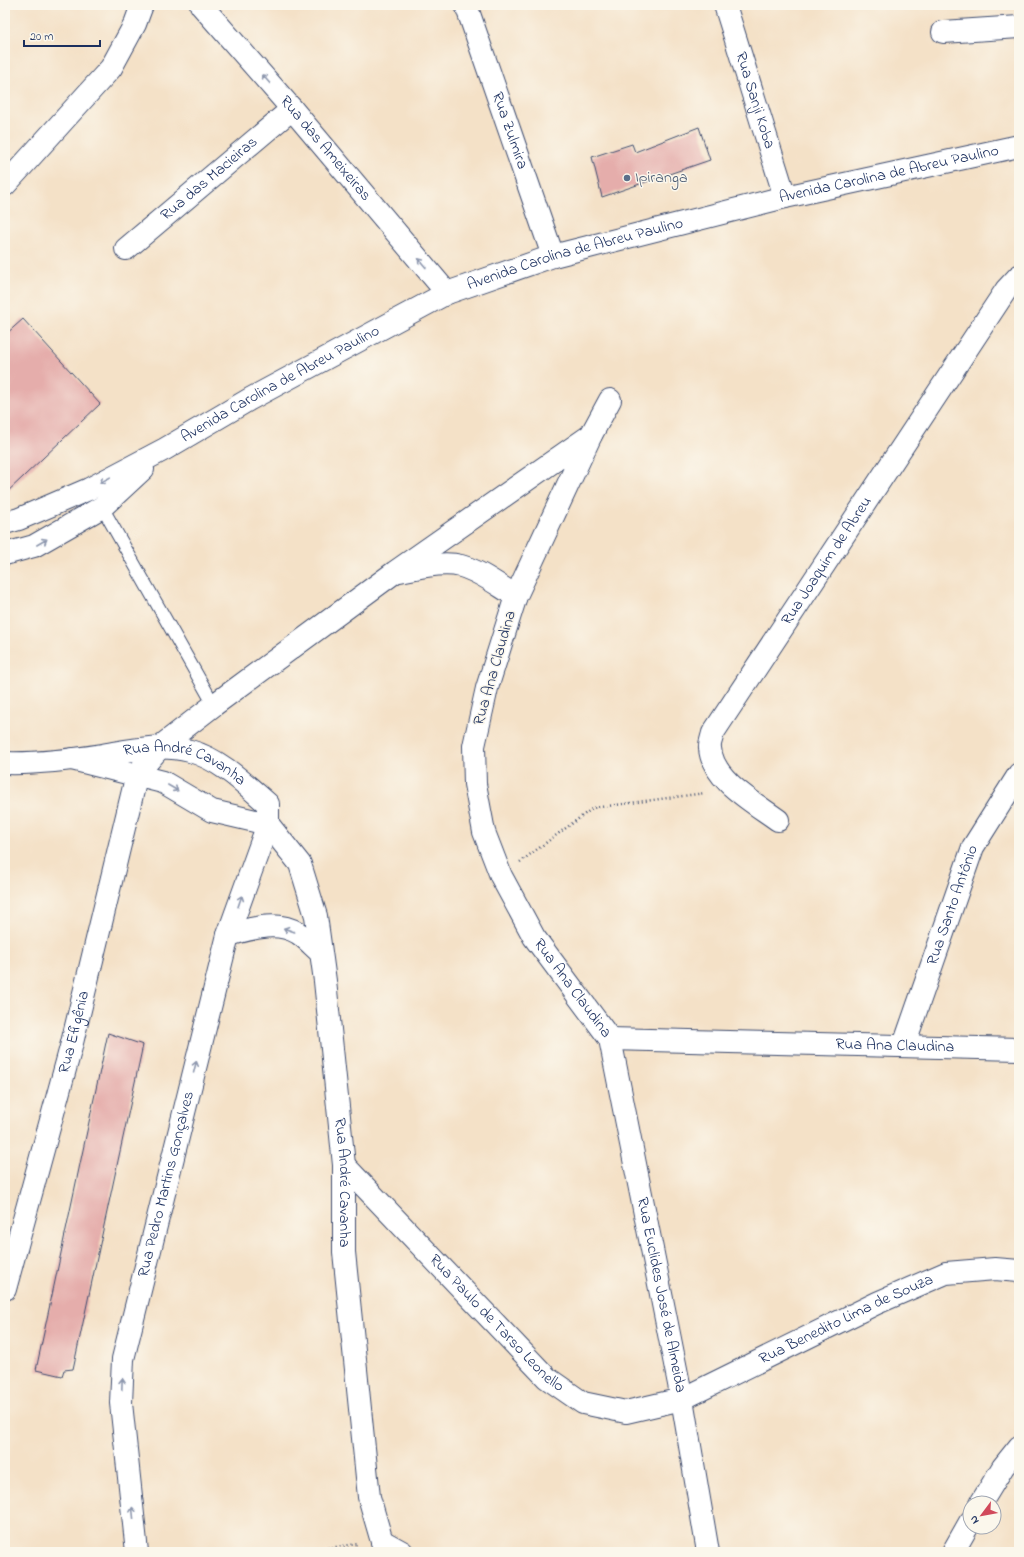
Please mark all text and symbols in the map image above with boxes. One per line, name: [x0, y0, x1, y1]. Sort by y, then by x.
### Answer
scale bar: [24, 22, 100, 48]
text: 20 m: [30, 28, 53, 46]
street label: Rua Sanji Koba: [728, 49, 781, 152]
one-way arrow: [261, 74, 271, 84]
street label: Rua Zulmira: [485, 89, 534, 173]
street label: Rua das Ameixeiras: [274, 90, 377, 207]
street label: Rua das Macieiras: [155, 131, 263, 227]
street label: Avenida Carolina de Abreu Paulino: [777, 139, 1001, 210]
place label: Ipiranga: [635, 166, 688, 190]
marker: Ipiranga: [622, 173, 632, 183]
street label: Avenida Carolina de Abreu Paulino: [464, 211, 686, 297]
one-way arrow: [418, 258, 427, 269]
street label: Avenida Carolina de Abreu Paulino: [176, 319, 384, 449]
one-way arrow: [99, 477, 111, 485]
street label: Rua Joaquim de Abreu: [775, 492, 878, 630]
one-way arrow: [36, 537, 48, 545]
street label: Rua Ana Claudina: [467, 608, 523, 728]
street label: Rua André Cavanha: [121, 735, 251, 792]
one-way arrow: [167, 785, 179, 793]
street label: Rua Santo Antônio: [921, 842, 985, 969]
one-way arrow: [237, 895, 245, 907]
one-way arrow: [283, 925, 295, 933]
street label: Rua Ana Claudina: [527, 934, 617, 1043]
street label: Rua Efigênia: [52, 988, 96, 1076]
street label: Rua Ana Claudina: [835, 1033, 955, 1059]
one-way arrow: [192, 1060, 199, 1073]
street label: Rua Pedro Martins Gonçalves: [132, 1089, 201, 1280]
street label: Rua André Cavanha: [327, 1117, 356, 1247]
street label: Rua Euclides José de Almeida: [630, 1195, 692, 1395]
street label: Rua Paulo de Tarso Leonello: [423, 1249, 569, 1398]
street label: Rua Benedito Lima de Souza: [755, 1268, 937, 1371]
one-way arrow: [118, 1378, 126, 1391]
north arrow: [962, 1495, 1002, 1535]
one-way arrow: [129, 1507, 137, 1520]
text: N: [966, 1512, 983, 1527]

